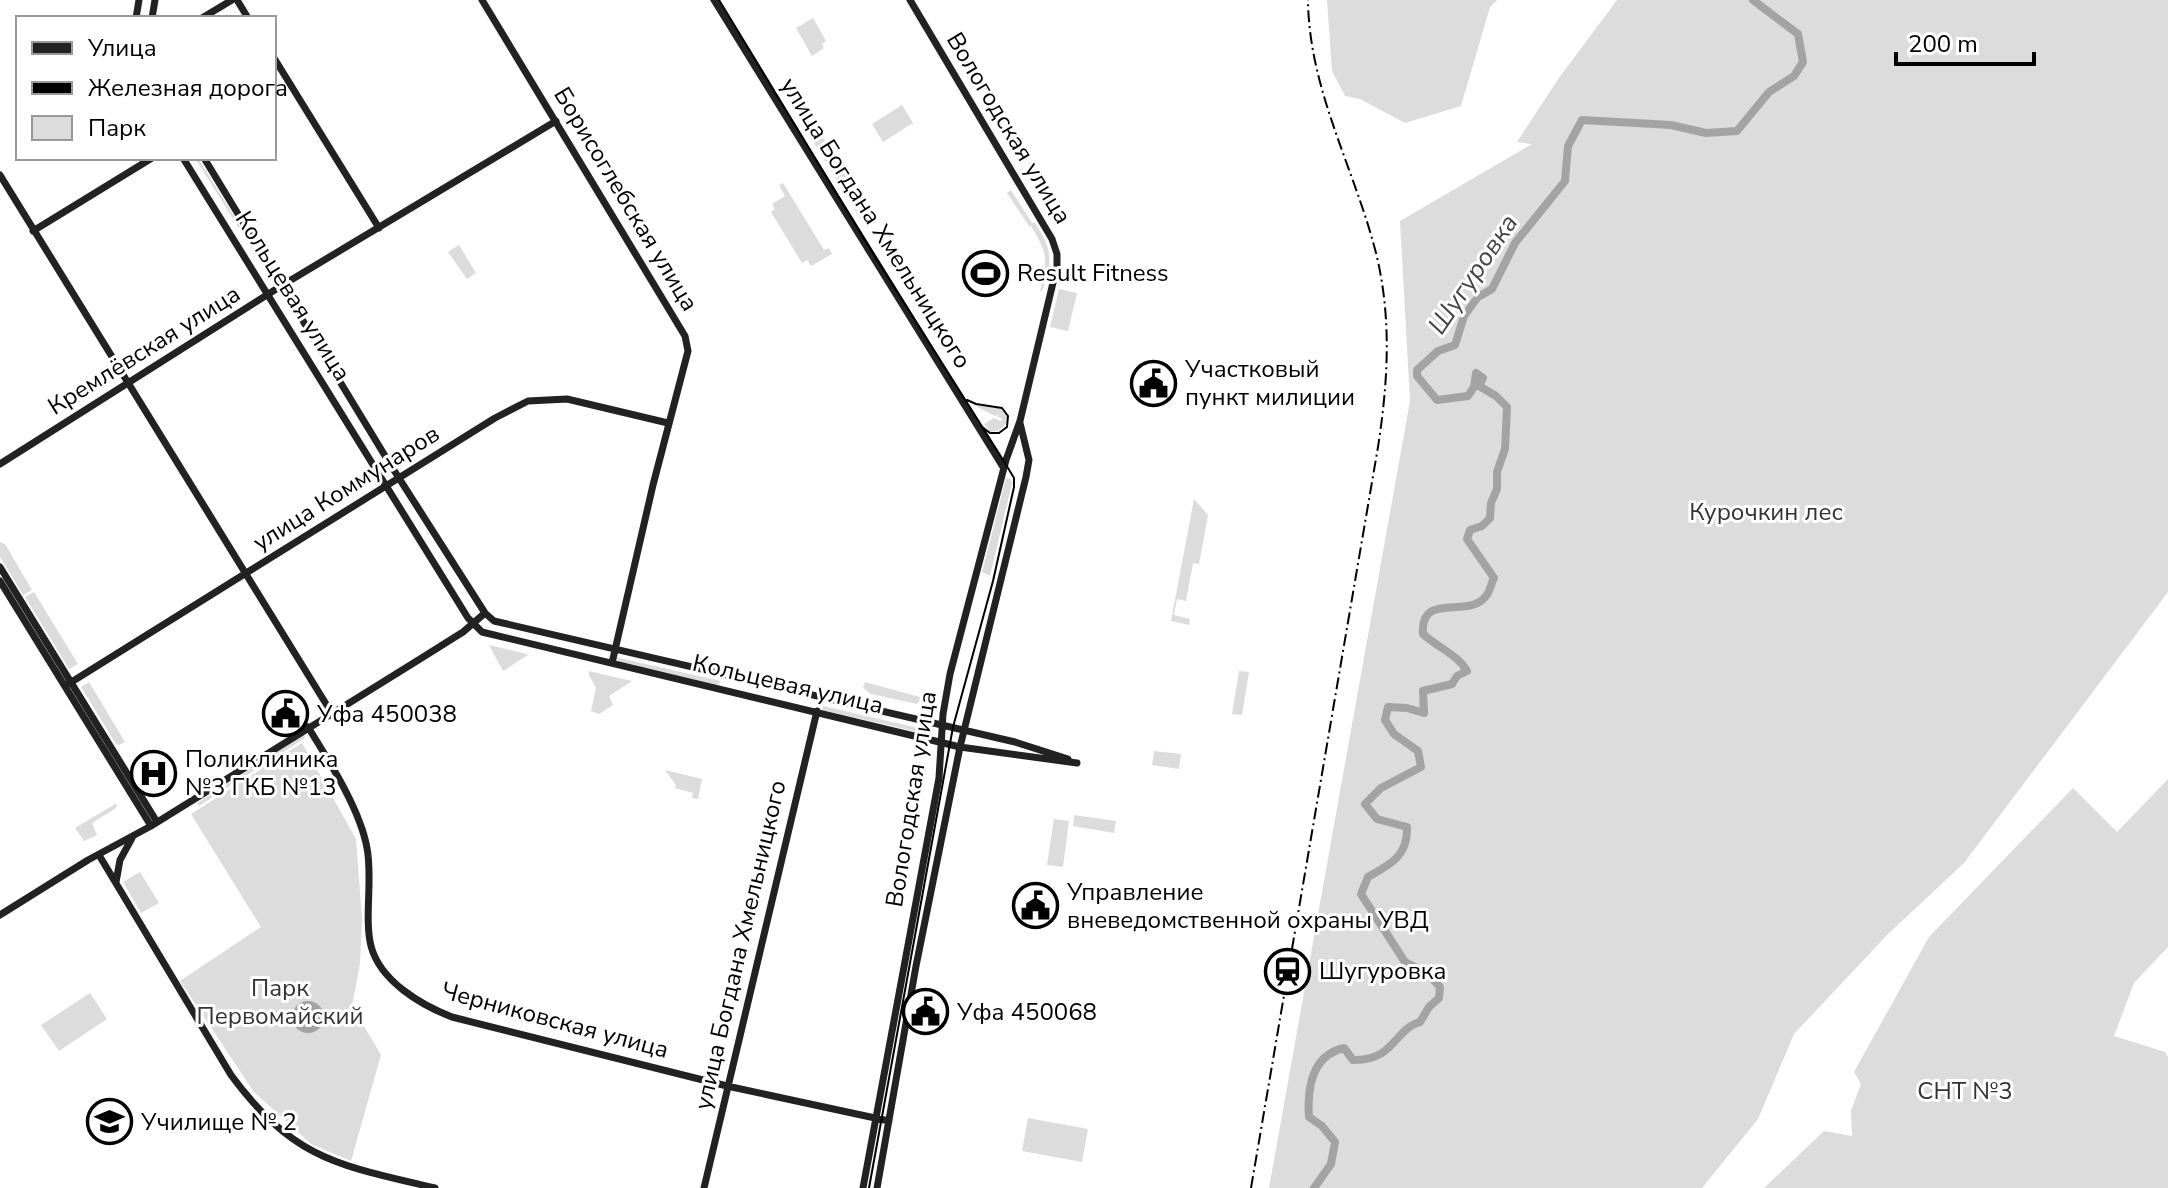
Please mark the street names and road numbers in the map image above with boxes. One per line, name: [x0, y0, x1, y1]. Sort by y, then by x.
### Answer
street label: Вологодская улица: [939, 26, 1079, 230]
street label: улица Богдана Хмельницкого: [773, 72, 979, 374]
street label: Борисоглебская улица: [546, 81, 706, 317]
street label: Кольцевая улица: [228, 205, 358, 387]
street label: Кремлёвская улица: [42, 278, 246, 422]
street label: улица Коммунаров: [247, 418, 445, 558]
street label: Кольцевая улица: [690, 647, 886, 721]
street label: Вологодская улица: [878, 689, 944, 909]
street label: улица Богдана Хмельницкого: [686, 777, 794, 1113]
street label: Черниковская улица: [438, 974, 672, 1066]

